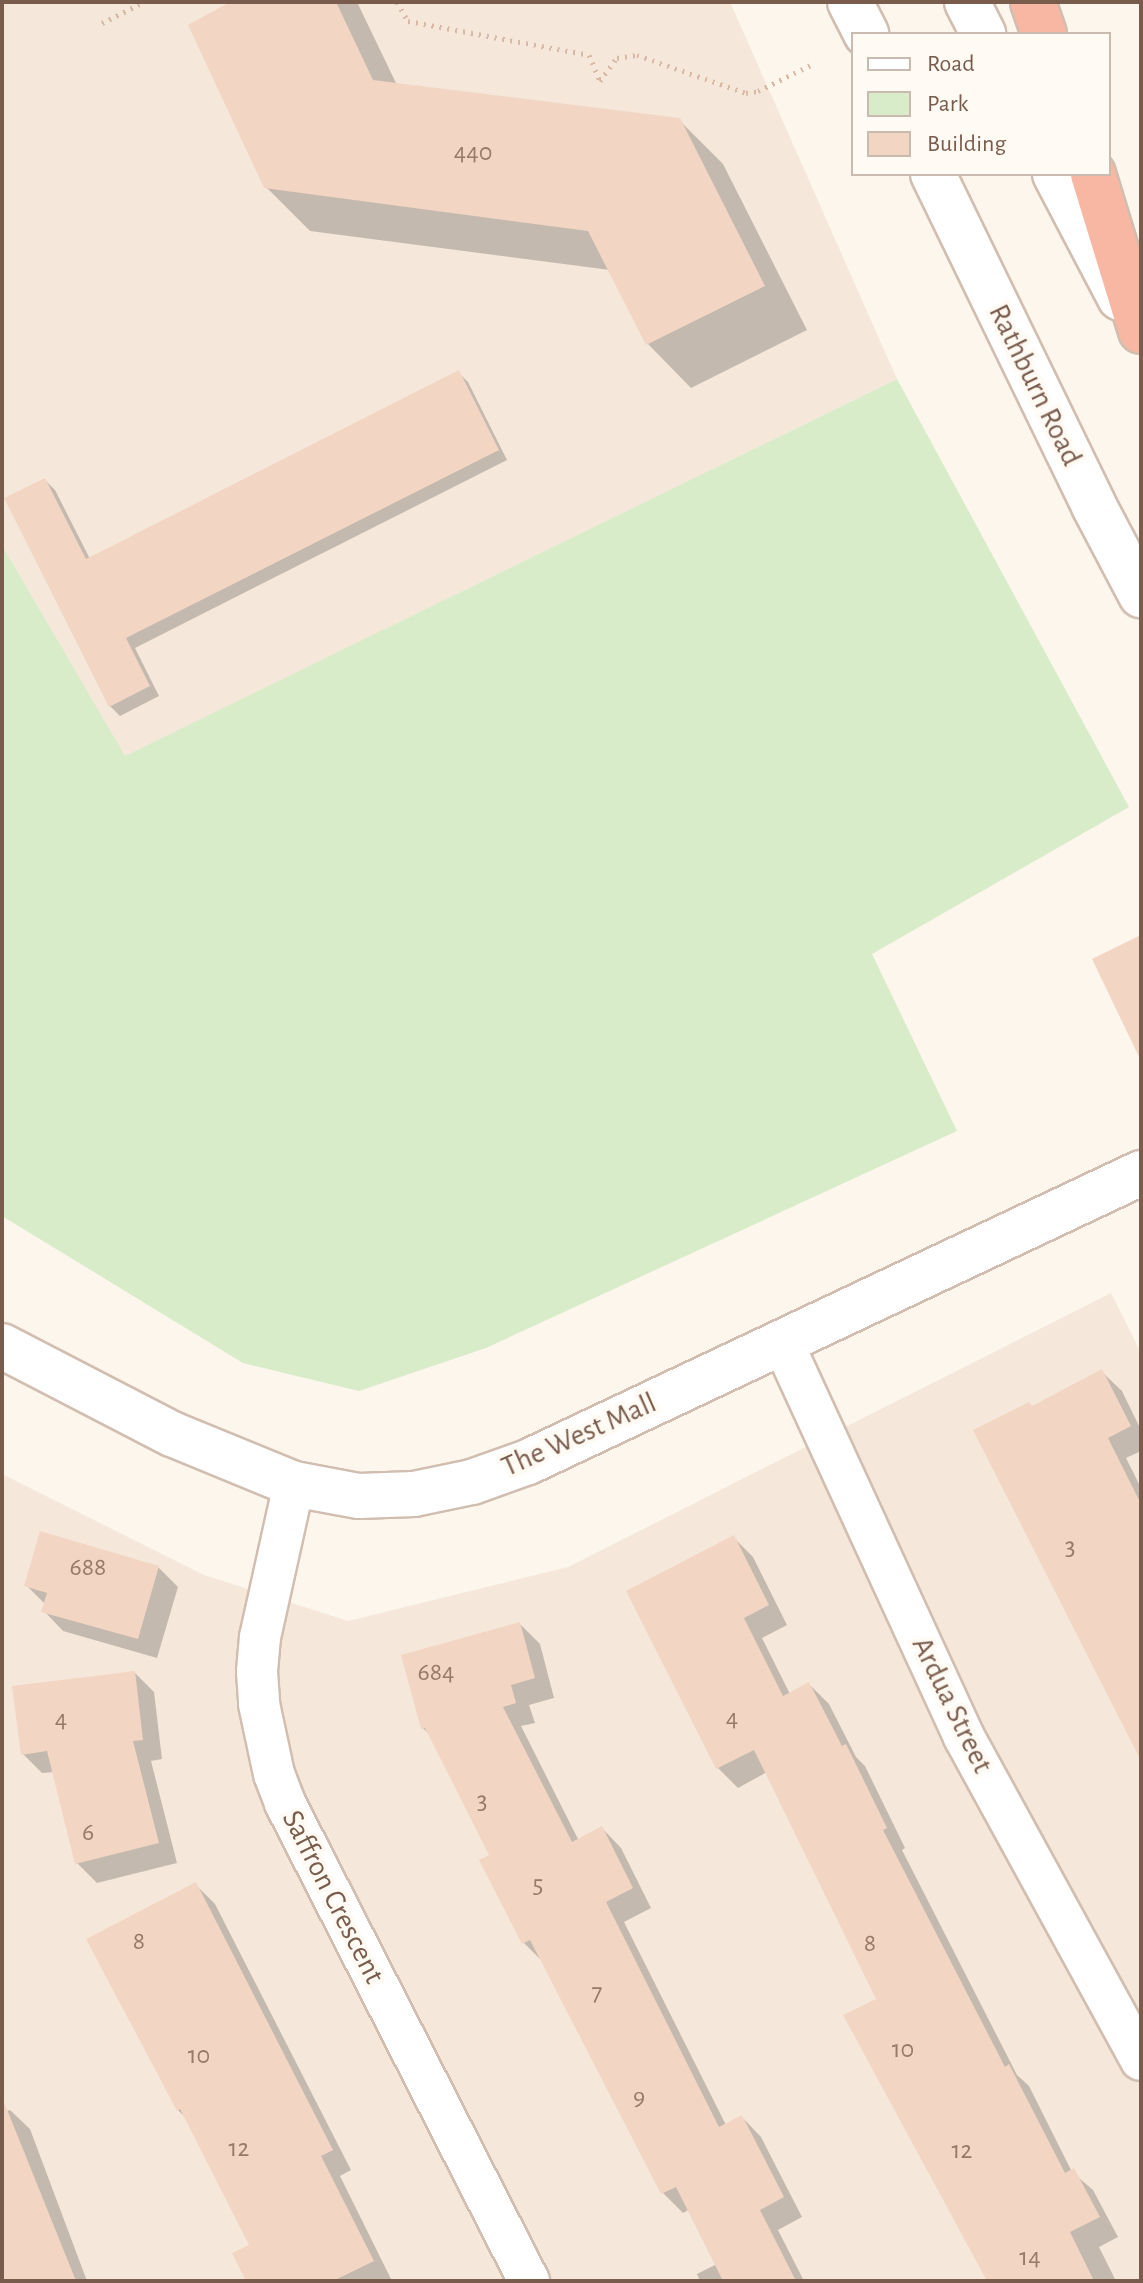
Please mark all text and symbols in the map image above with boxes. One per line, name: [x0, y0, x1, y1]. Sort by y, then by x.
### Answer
legend: [851, 32, 1111, 176]
text: Road: [927, 52, 975, 76]
text: Park: [927, 92, 968, 116]
text: Building: [927, 132, 1006, 156]
house number: 440: [454, 137, 492, 169]
street label: Rathburn Road: [980, 298, 1090, 472]
street label: The West Mall: [496, 1385, 662, 1485]
house number: 3: [1065, 1532, 1075, 1564]
house number: 688: [70, 1552, 106, 1584]
street label: Ardua Street: [904, 1631, 1000, 1779]
house number: 684: [417, 1657, 455, 1689]
house number: 4: [726, 1703, 738, 1735]
house number: 4: [55, 1704, 67, 1736]
house number: 3: [477, 1786, 487, 1818]
street label: Saffron Crescent: [274, 1804, 392, 1990]
house number: 6: [82, 1817, 94, 1849]
house number: 5: [533, 1869, 543, 1901]
house number: 8: [133, 1926, 145, 1958]
house number: 8: [864, 1928, 876, 1960]
house number: 7: [592, 1977, 602, 2009]
house number: 10: [892, 2034, 914, 2066]
house number: 10: [188, 2040, 210, 2072]
house number: 9: [633, 2082, 645, 2114]
house number: 12: [229, 2133, 249, 2165]
house number: 12: [952, 2135, 972, 2167]
house number: 14: [1019, 2242, 1041, 2274]

